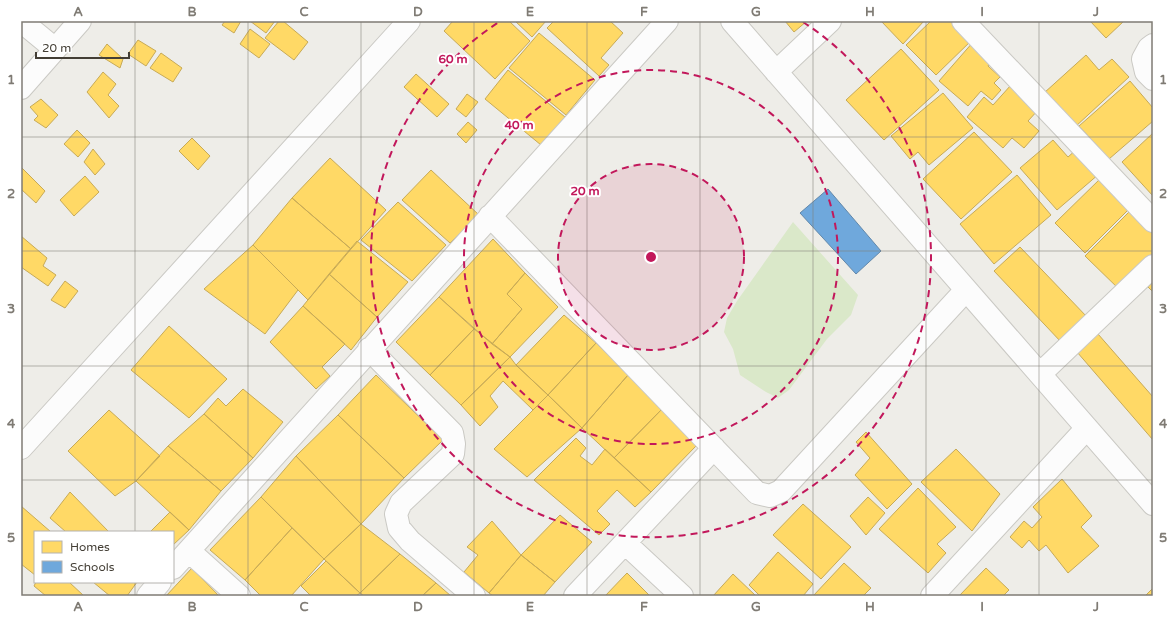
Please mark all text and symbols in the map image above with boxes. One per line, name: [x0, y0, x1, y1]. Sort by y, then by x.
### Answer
text: A: [73, 4, 83, 20]
text: B: [187, 4, 197, 20]
text: C: [299, 4, 309, 20]
text: D: [413, 4, 423, 20]
text: E: [526, 4, 534, 20]
text: F: [640, 4, 648, 20]
text: G: [751, 4, 761, 20]
text: H: [865, 4, 875, 20]
text: I: [980, 4, 984, 20]
text: J: [1092, 4, 1099, 20]
scale bar: [36, 34, 129, 60]
text: 20 m: [42, 41, 71, 55]
text: 60 m: [438, 52, 468, 66]
text: 1: [7, 72, 15, 88]
text: 1: [1159, 72, 1167, 88]
text: 40 m: [504, 118, 534, 132]
text: 20 m: [570, 184, 600, 198]
text: 2: [7, 186, 15, 202]
text: 2: [1159, 186, 1167, 202]
centre of rings: [644, 250, 658, 264]
text: 3: [7, 301, 15, 317]
text: 3: [1159, 301, 1167, 317]
text: 4: [7, 416, 16, 432]
text: 4: [1159, 416, 1168, 432]
text: 5: [7, 530, 15, 546]
text: 5: [1159, 530, 1167, 546]
legend: [34, 531, 174, 583]
text: Homes: [70, 540, 110, 554]
text: Schools: [70, 560, 115, 574]
text: A: [73, 599, 83, 615]
text: B: [187, 599, 197, 615]
text: C: [299, 599, 309, 615]
text: D: [413, 599, 423, 615]
text: E: [526, 599, 534, 615]
text: F: [640, 599, 648, 615]
text: G: [751, 599, 761, 615]
text: H: [865, 599, 875, 615]
text: I: [980, 599, 984, 615]
text: J: [1092, 599, 1099, 615]

